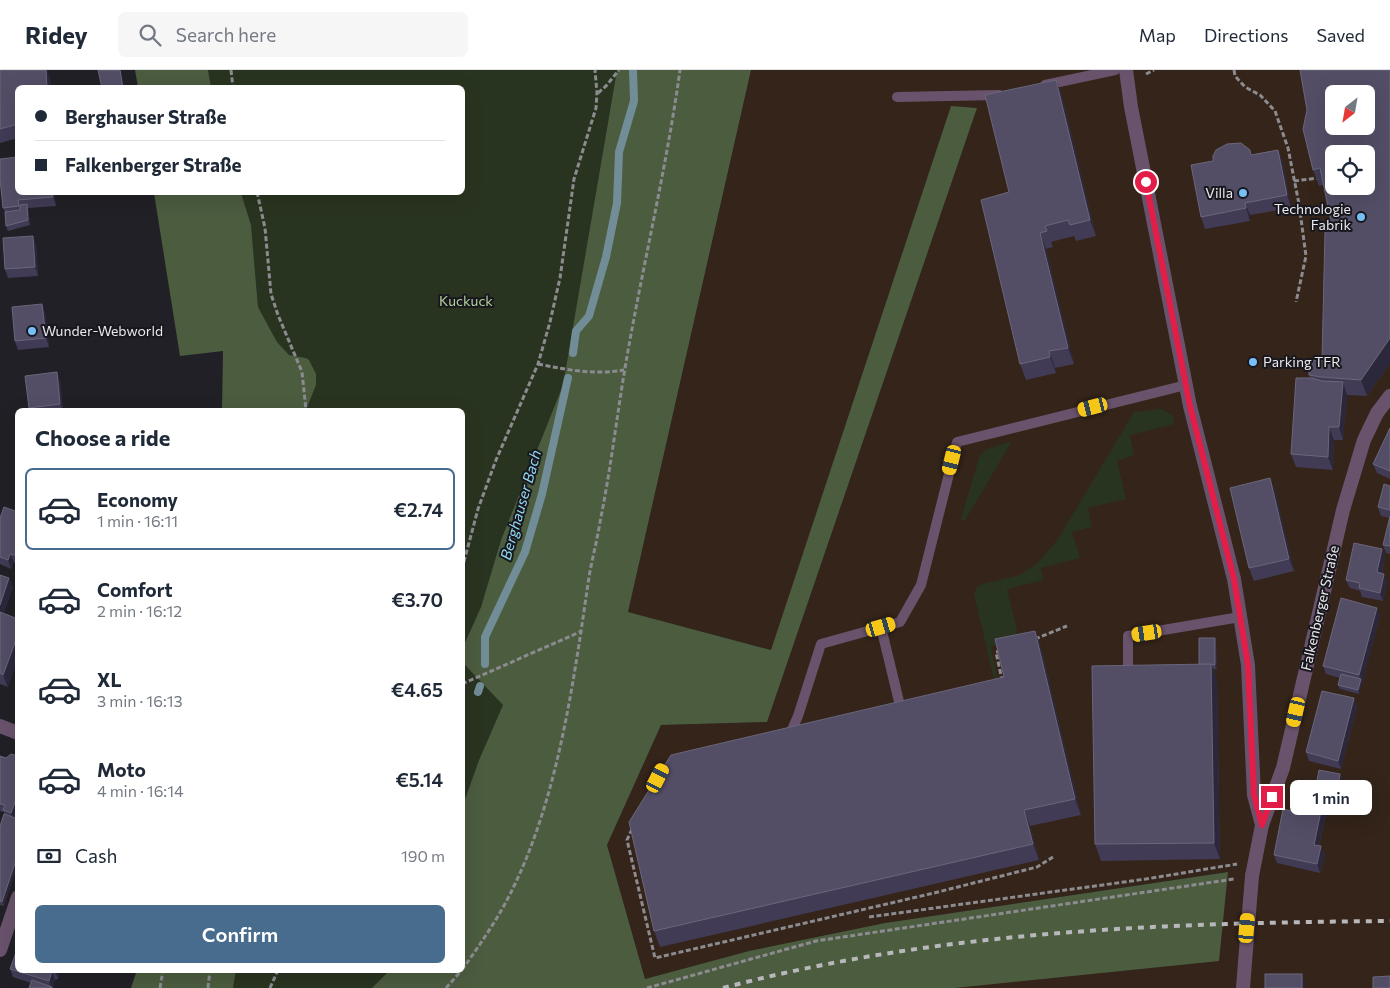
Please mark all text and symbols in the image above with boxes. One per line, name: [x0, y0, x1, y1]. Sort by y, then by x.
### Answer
search box: [118, 12, 468, 57]
text: Ridey: [25, 20, 88, 49]
icon: search: [136, 21, 164, 49]
text: Search here: [176, 23, 276, 46]
text: Map: [1139, 24, 1176, 46]
text: Directions: [1204, 24, 1288, 46]
text: Saved: [1316, 24, 1365, 46]
north arrow: [1325, 85, 1375, 135]
map controls: [1325, 85, 1375, 195]
text: Berghauser Straße: [65, 105, 227, 128]
button: locate: [1325, 145, 1375, 195]
text: Falkenberger Straße: [65, 153, 242, 176]
route start: [1135, 171, 1157, 193]
place label: Villa: [1205, 184, 1233, 201]
marker: Villa: [1237, 187, 1249, 199]
place label: Technologie Fabrik: [1274, 200, 1351, 233]
marker: Technologie Fabrik: [1355, 211, 1367, 223]
park label: Kuckuck: [439, 292, 493, 309]
place label: Wunder-Webworld: [42, 322, 163, 339]
marker: Wunder-Webworld: [26, 325, 38, 337]
place label: Parking TFR: [1263, 353, 1341, 370]
marker: Parking TFR: [1247, 356, 1259, 368]
car: [1076, 396, 1109, 418]
text: Choose a ride: [35, 424, 170, 451]
car: [941, 444, 962, 476]
water label: Berghauser Bach: [496, 448, 544, 562]
icon: car: [37, 487, 82, 532]
text: Economy: [97, 488, 178, 511]
text: €2.74: [394, 498, 443, 521]
text: 1 min · 16:11: [97, 511, 178, 530]
street label: Falkenberger Straße: [1297, 544, 1342, 672]
icon: car: [37, 577, 82, 622]
text: Comfort: [97, 578, 173, 601]
text: €3.70: [392, 588, 443, 611]
text: 2 min · 16:12: [97, 601, 182, 620]
car: [864, 616, 897, 638]
car: [1131, 623, 1162, 643]
icon: car: [37, 667, 82, 712]
text: XL: [97, 668, 122, 691]
text: €4.65: [391, 678, 443, 701]
text: 3 min · 16:13: [97, 691, 183, 710]
car: [1285, 696, 1306, 728]
icon: car: [37, 757, 82, 802]
text: Moto: [97, 758, 146, 781]
car: [644, 761, 671, 795]
text: €5.14: [395, 768, 443, 791]
callout: 1 min: [1290, 780, 1372, 814]
text: 4 min · 16:14: [97, 781, 184, 800]
route end: [1261, 786, 1283, 808]
text: 1 min: [1312, 788, 1350, 807]
icon: cash: [35, 842, 63, 870]
text: Cash: [75, 844, 117, 867]
text: 190 m: [401, 846, 445, 865]
button: Confirm: [35, 905, 445, 963]
car: [1238, 912, 1255, 944]

